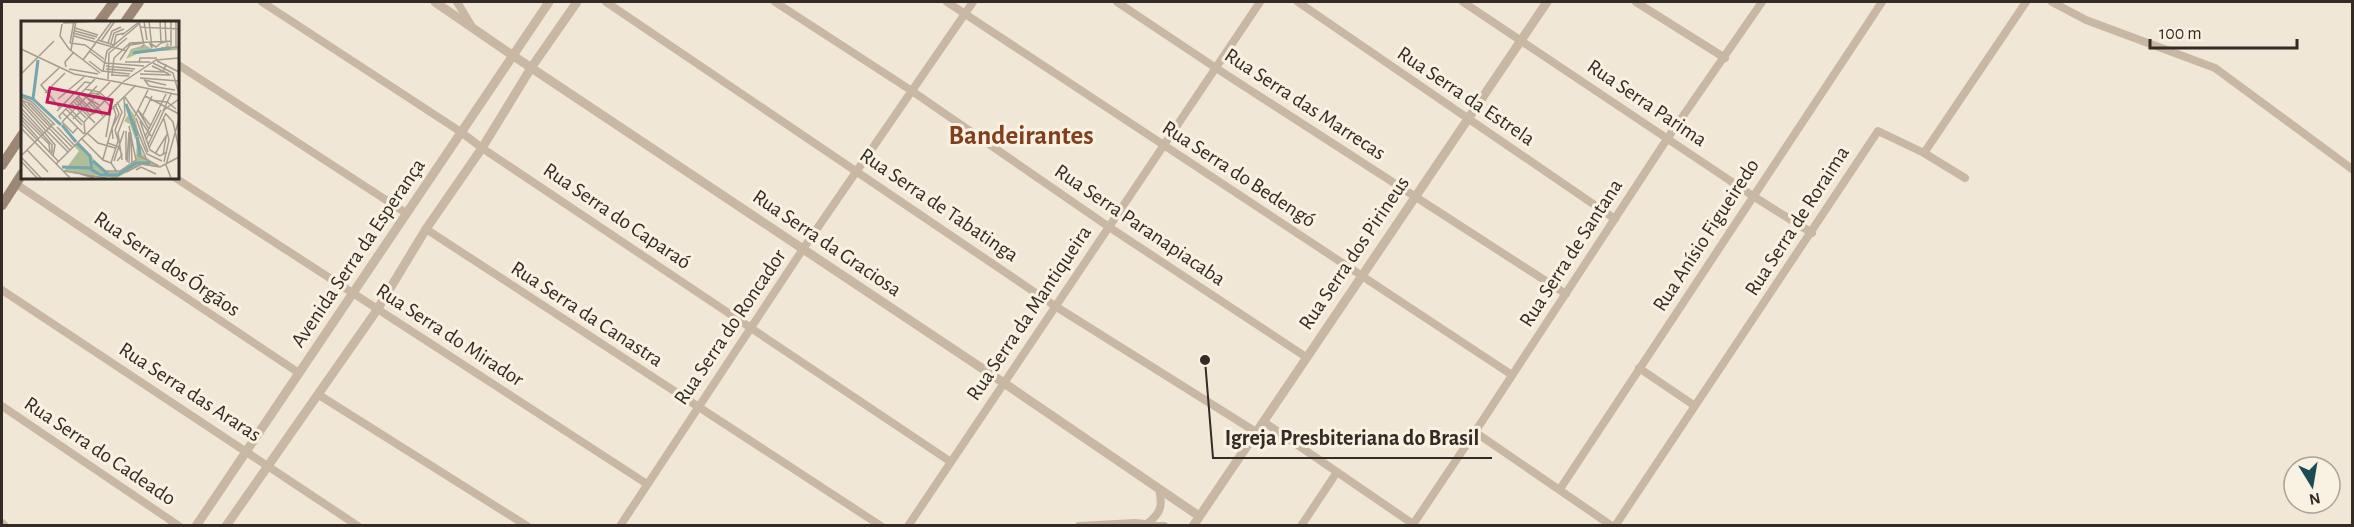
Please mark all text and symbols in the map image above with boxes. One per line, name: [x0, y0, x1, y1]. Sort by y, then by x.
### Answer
scale bar: [2150, 12, 2297, 50]
inset map: [21, 21, 178, 178]
text: 100 m: [2159, 25, 2202, 43]
street label: Rua Serra da Estrela: [1393, 42, 1539, 150]
street label: Rua Serra das Marrecas: [1221, 44, 1389, 164]
street label: Rua Serra Parima: [1583, 55, 1711, 151]
street label: Rua Serra do Bedengó: [1159, 117, 1319, 231]
district label: Bandeirantes: [948, 122, 1094, 149]
street label: Rua Serra de Roraima: [1741, 142, 1853, 300]
street label: Rua Serra de Tabatinga: [856, 144, 1022, 266]
street label: Avenida Serra da Esperança: [287, 155, 429, 351]
street label: Rua Anísio Figueiredo: [1649, 155, 1763, 315]
street label: Rua Serra do Caparaó: [539, 159, 695, 273]
street label: Rua Serra Paranapiacaba: [1051, 160, 1229, 290]
street label: Rua Serra dos Pirineus: [1295, 172, 1413, 334]
street label: Rua Serra de Santana: [1516, 175, 1627, 331]
street label: Rua Serra da Graciosa: [749, 186, 905, 301]
street label: Rua Serra dos Órgãos: [90, 206, 245, 321]
street label: Rua Serra da Mantiqueira: [963, 222, 1095, 404]
street label: Rua Serra do Roncador: [670, 245, 790, 409]
street label: Rua Serra da Canastra: [507, 257, 667, 371]
street label: Rua Serra do Mirador: [373, 280, 528, 391]
street label: Rua Serra das Araras: [115, 338, 265, 446]
street label: Rua Serra do Cadeado: [21, 393, 179, 509]
callout: Igreja Presbiteriana do Brasil: [1213, 418, 1492, 458]
text: Igreja Presbiteriana do Brasil: [1225, 427, 1479, 450]
north arrow: [2282, 455, 2342, 515]
text: N: [2308, 490, 2322, 508]

